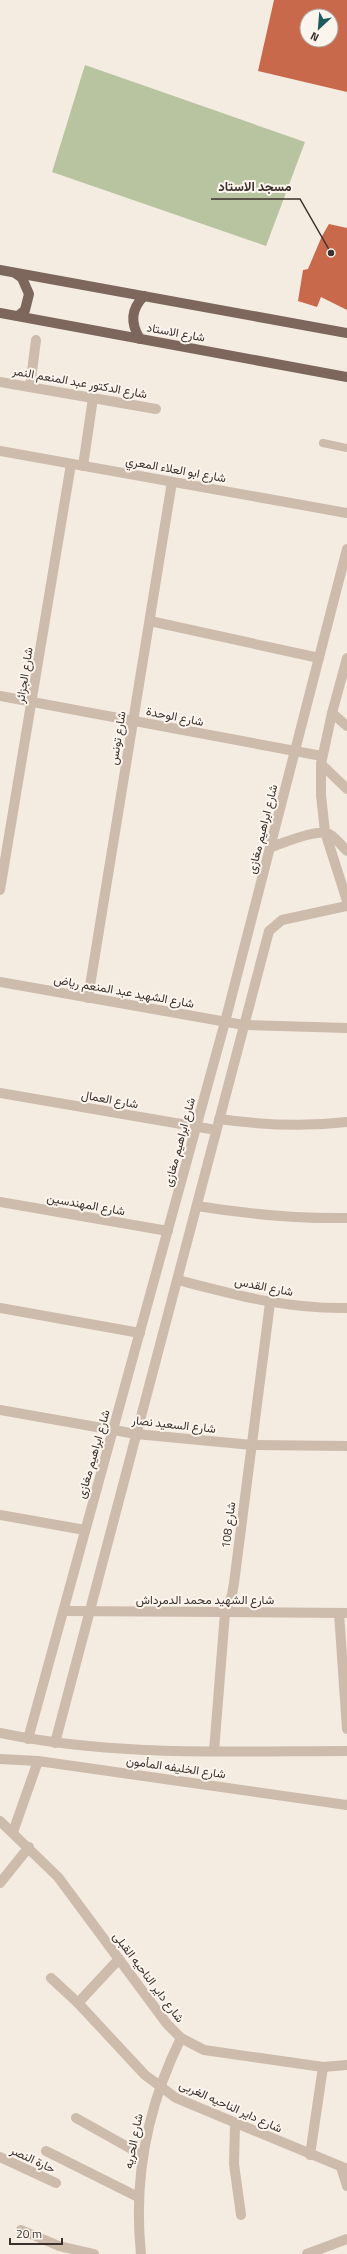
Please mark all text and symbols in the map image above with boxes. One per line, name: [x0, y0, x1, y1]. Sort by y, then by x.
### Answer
north arrow: [299, 8, 339, 48]
text: N: [308, 28, 322, 46]
callout: مسجد الاستاد: [211, 174, 300, 199]
text: مسجد الاستاد: [218, 176, 292, 196]
street label: شارع الاستاد: [145, 317, 207, 347]
street label: شارع الدكتور عبد المنعم النمر: [10, 361, 149, 403]
street label: شارع ابو العلاء المعري: [124, 451, 228, 488]
street label: شارع الجزائر: [10, 646, 38, 705]
street label: شارع الوحدة: [145, 701, 205, 731]
street label: شارع تونس: [103, 710, 131, 766]
street label: شارع ابراهيم مغازى: [242, 782, 282, 876]
street label: شارع الشهيد عبد المنعم رياض: [52, 969, 196, 1013]
street label: شارع العمال: [80, 1085, 140, 1113]
street label: شارع ابراهيم مغازى: [158, 1095, 200, 1189]
street label: شارع المهندسين: [45, 1188, 127, 1220]
street label: شارع القدس: [233, 1271, 295, 1301]
street label: شارع ابراهيم مغازى: [71, 1407, 115, 1501]
street label: شارع السعيد نصار: [130, 1410, 217, 1438]
street label: شارع 108: [216, 1501, 240, 1549]
street label: شارع الشهيد محمد الدمرداش: [136, 1590, 274, 1609]
street label: شارع الخليفه المأمون: [125, 1751, 227, 1783]
street label: شارع داير الناحيه القبلى: [108, 1928, 190, 2026]
street label: شارع داير الناحيه الغربى: [176, 2075, 286, 2137]
street label: شارع الحريه: [118, 2112, 148, 2170]
street label: حارة النصر: [6, 2140, 59, 2178]
scale bar: [10, 2220, 62, 2246]
text: 20 m: [16, 2224, 42, 2243]

